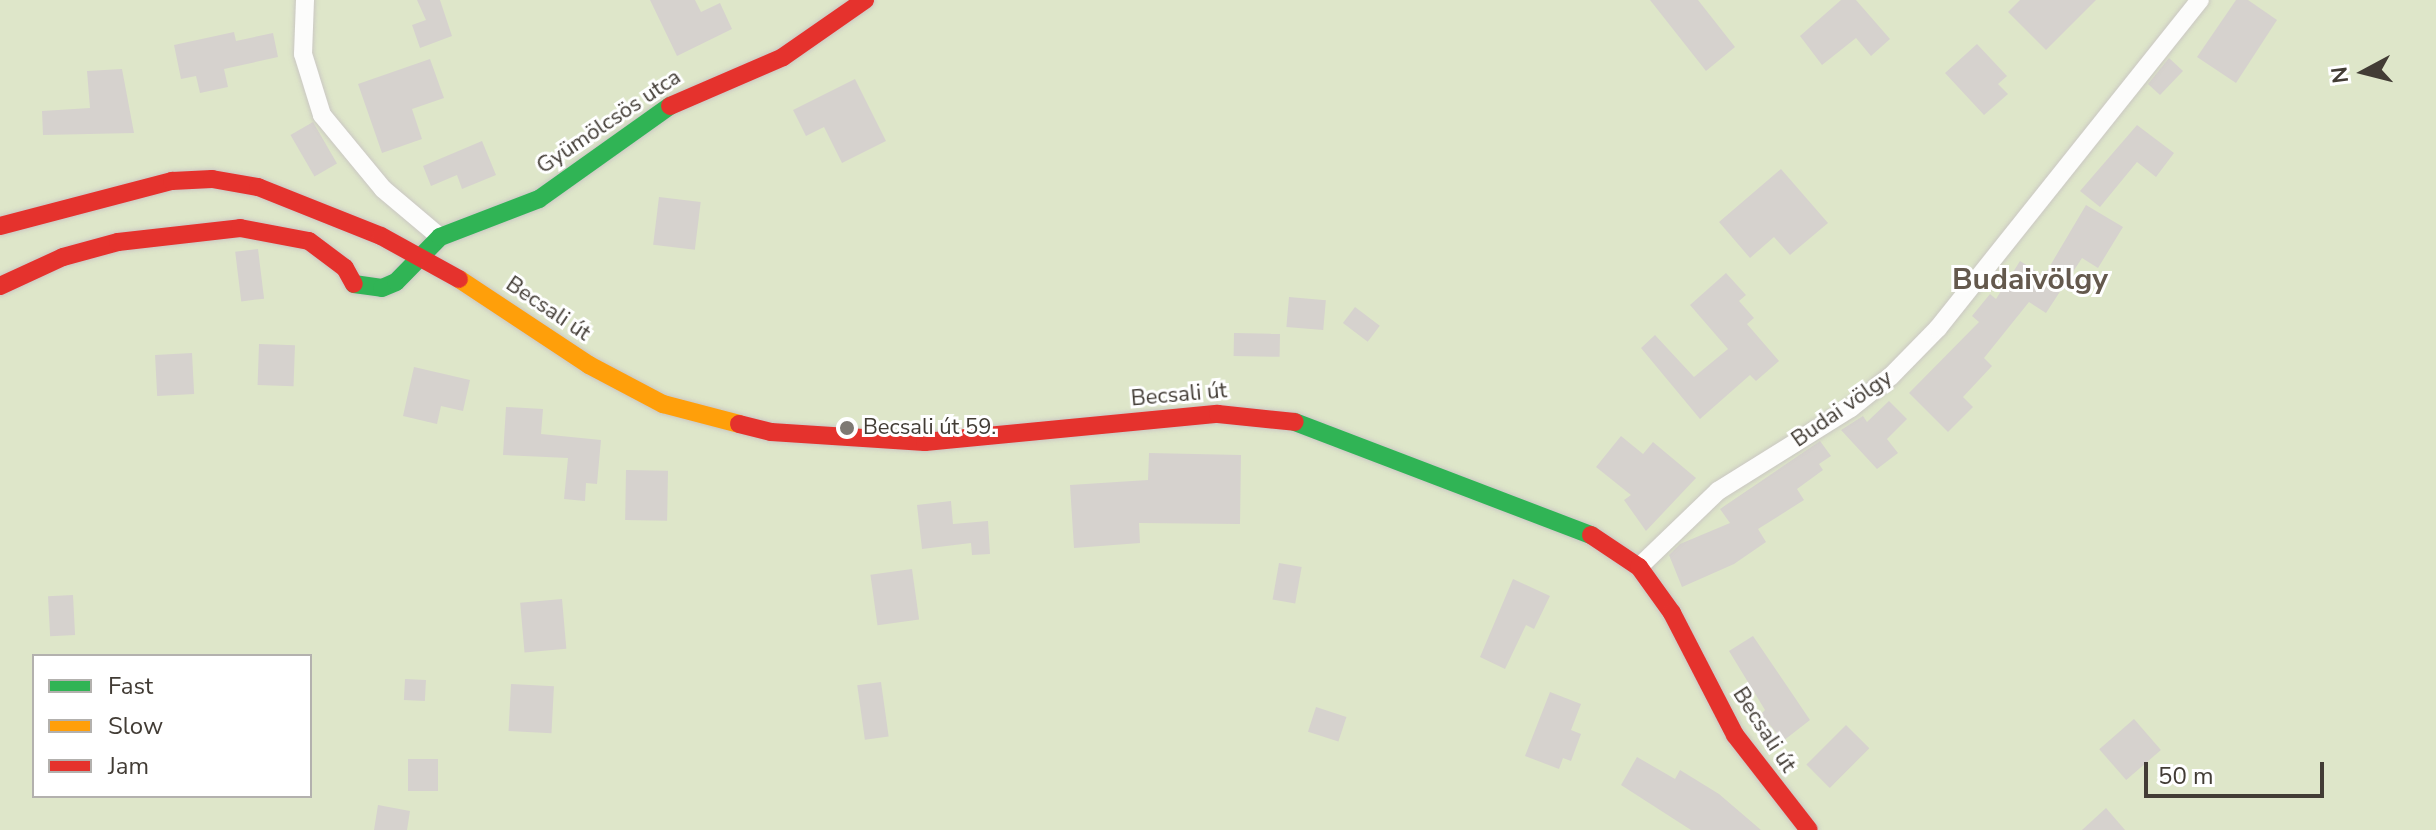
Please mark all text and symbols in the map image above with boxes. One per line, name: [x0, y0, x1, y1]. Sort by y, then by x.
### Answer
north arrow: [2324, 32, 2404, 112]
street label: Gyümölcsös utca: [532, 64, 686, 180]
text: N: [2324, 65, 2356, 85]
district label: Budaivölgy: [1952, 262, 2108, 298]
street label: Becsali út: [501, 271, 595, 347]
street label: Budai völgy: [1787, 365, 1897, 453]
street label: Becsali út: [1130, 378, 1228, 412]
place label: Becsali út 59.: [863, 415, 996, 441]
marker: Becsali út 59.: [838, 419, 856, 437]
legend: [32, 654, 312, 798]
text: Fast: [108, 670, 153, 702]
street label: Becsali út: [1727, 682, 1801, 778]
text: Slow: [108, 710, 163, 742]
scale bar: [2148, 746, 2328, 796]
text: Jam: [108, 750, 149, 782]
text: 50 m: [2158, 760, 2214, 792]

